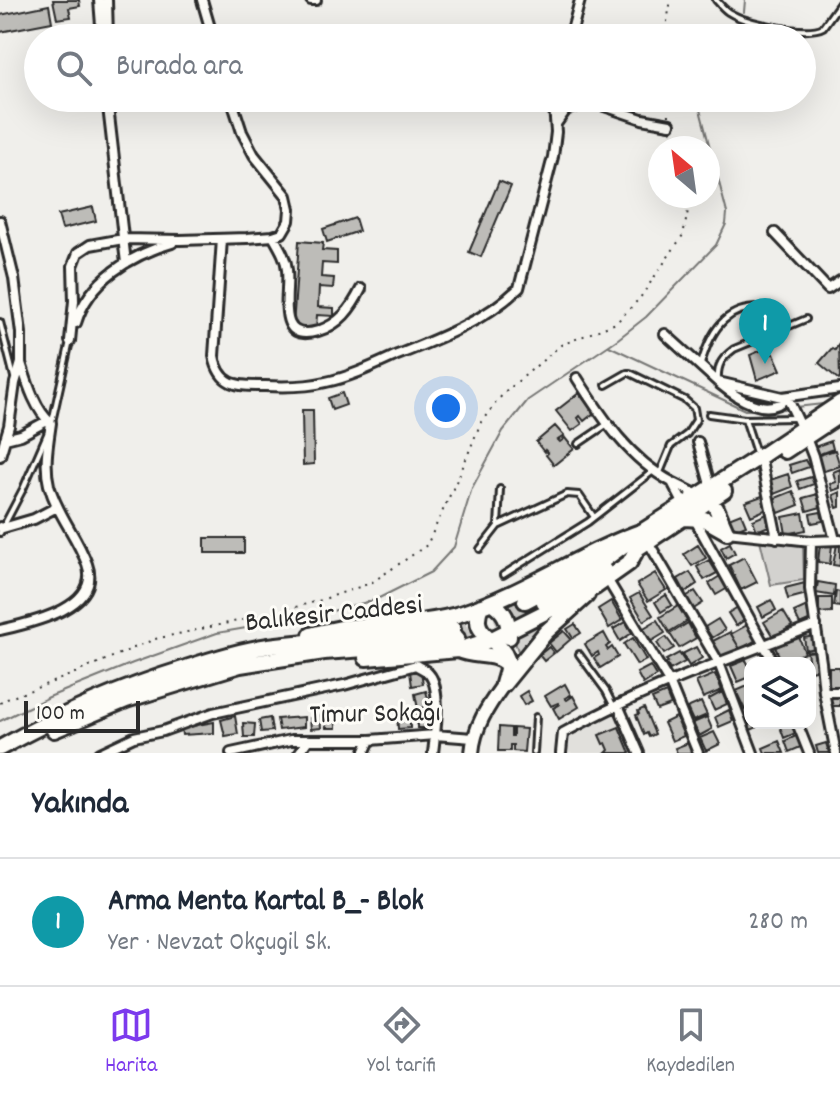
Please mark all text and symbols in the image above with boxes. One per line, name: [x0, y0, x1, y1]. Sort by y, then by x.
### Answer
search box: [24, 24, 816, 112]
icon: search: [52, 46, 96, 90]
text: Burada ara: [116, 47, 243, 90]
north arrow: [648, 136, 720, 208]
pin: 1: [739, 298, 791, 364]
your location: [426, 388, 466, 428]
street label: Balıkesir Caddesi: [243, 587, 425, 645]
map controls: [744, 657, 816, 729]
button: layers: [744, 657, 816, 729]
street label: Timur Sokağı: [309, 695, 441, 737]
scale bar: [24, 697, 140, 733]
text: 100 m: [36, 699, 85, 730]
text: Yakında: [32, 781, 128, 830]
text: Arma Menta Kartal B_- Blok: [108, 882, 424, 925]
text: 1: [55, 904, 61, 941]
text: 280 m: [748, 904, 808, 941]
text: Yer · Nevzat Okçugil Sk.: [108, 925, 331, 962]
tab: Harita: [105, 1003, 157, 1082]
tab: Yol tarifi: [367, 1003, 436, 1082]
tab: Kaydedilen: [646, 1003, 735, 1082]

